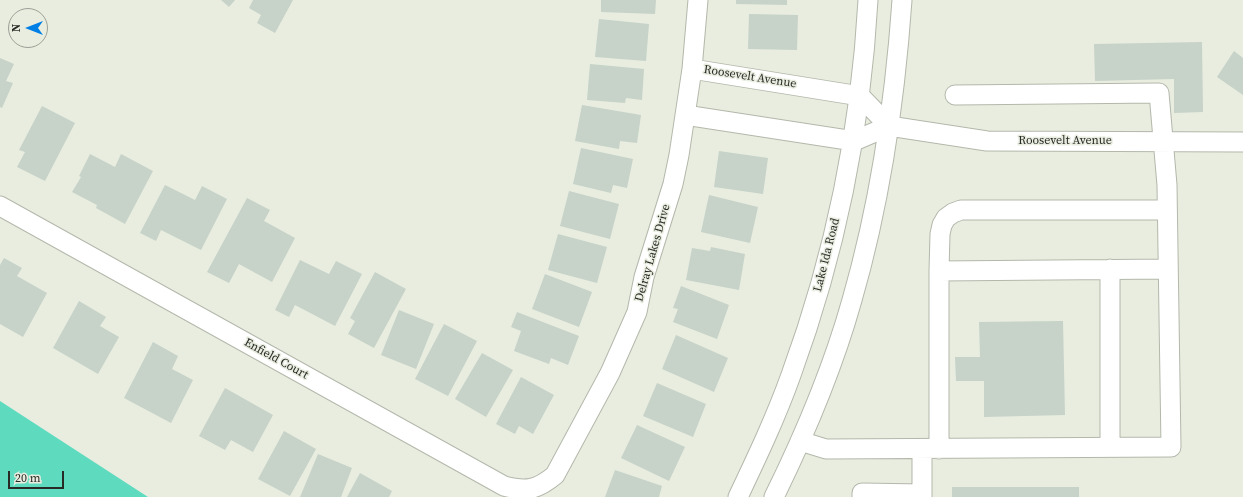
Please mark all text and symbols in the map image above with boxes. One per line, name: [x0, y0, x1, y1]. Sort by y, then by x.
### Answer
north arrow: [8, 8, 48, 48]
text: N: [9, 24, 24, 32]
street label: Roosevelt Avenue: [703, 63, 797, 91]
street label: Roosevelt Avenue: [1018, 134, 1112, 148]
street label: Delray Lakes Drive: [632, 203, 674, 303]
street label: Lake Ida Road: [811, 217, 843, 293]
street label: Enfield Court: [241, 335, 311, 383]
scale bar: [10, 463, 66, 489]
text: 20 m: [15, 470, 41, 486]

